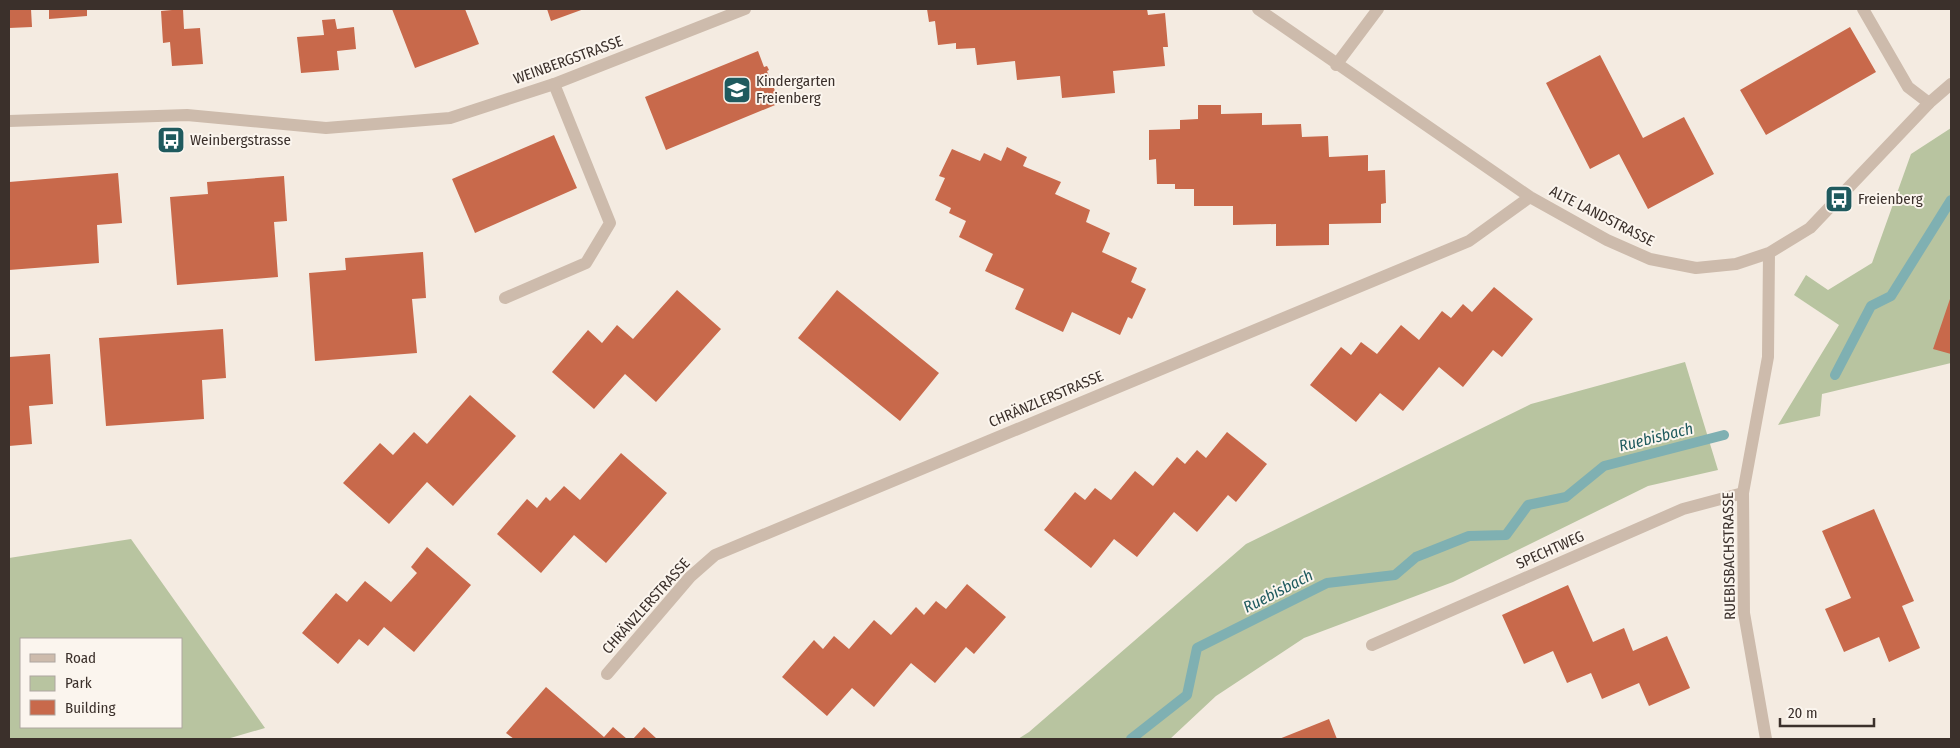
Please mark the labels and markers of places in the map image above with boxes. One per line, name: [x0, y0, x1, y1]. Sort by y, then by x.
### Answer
place label: Kindergarten Freienberg: [756, 72, 835, 107]
school or university icon: Kindergarten Freienberg: [722, 75, 752, 105]
bus stop icon: Weinbergstrasse: [156, 125, 186, 155]
place label: Weinbergstrasse: [190, 131, 291, 149]
bus stop icon: Freienberg: [1824, 184, 1854, 214]
place label: Freienberg: [1858, 190, 1923, 208]

